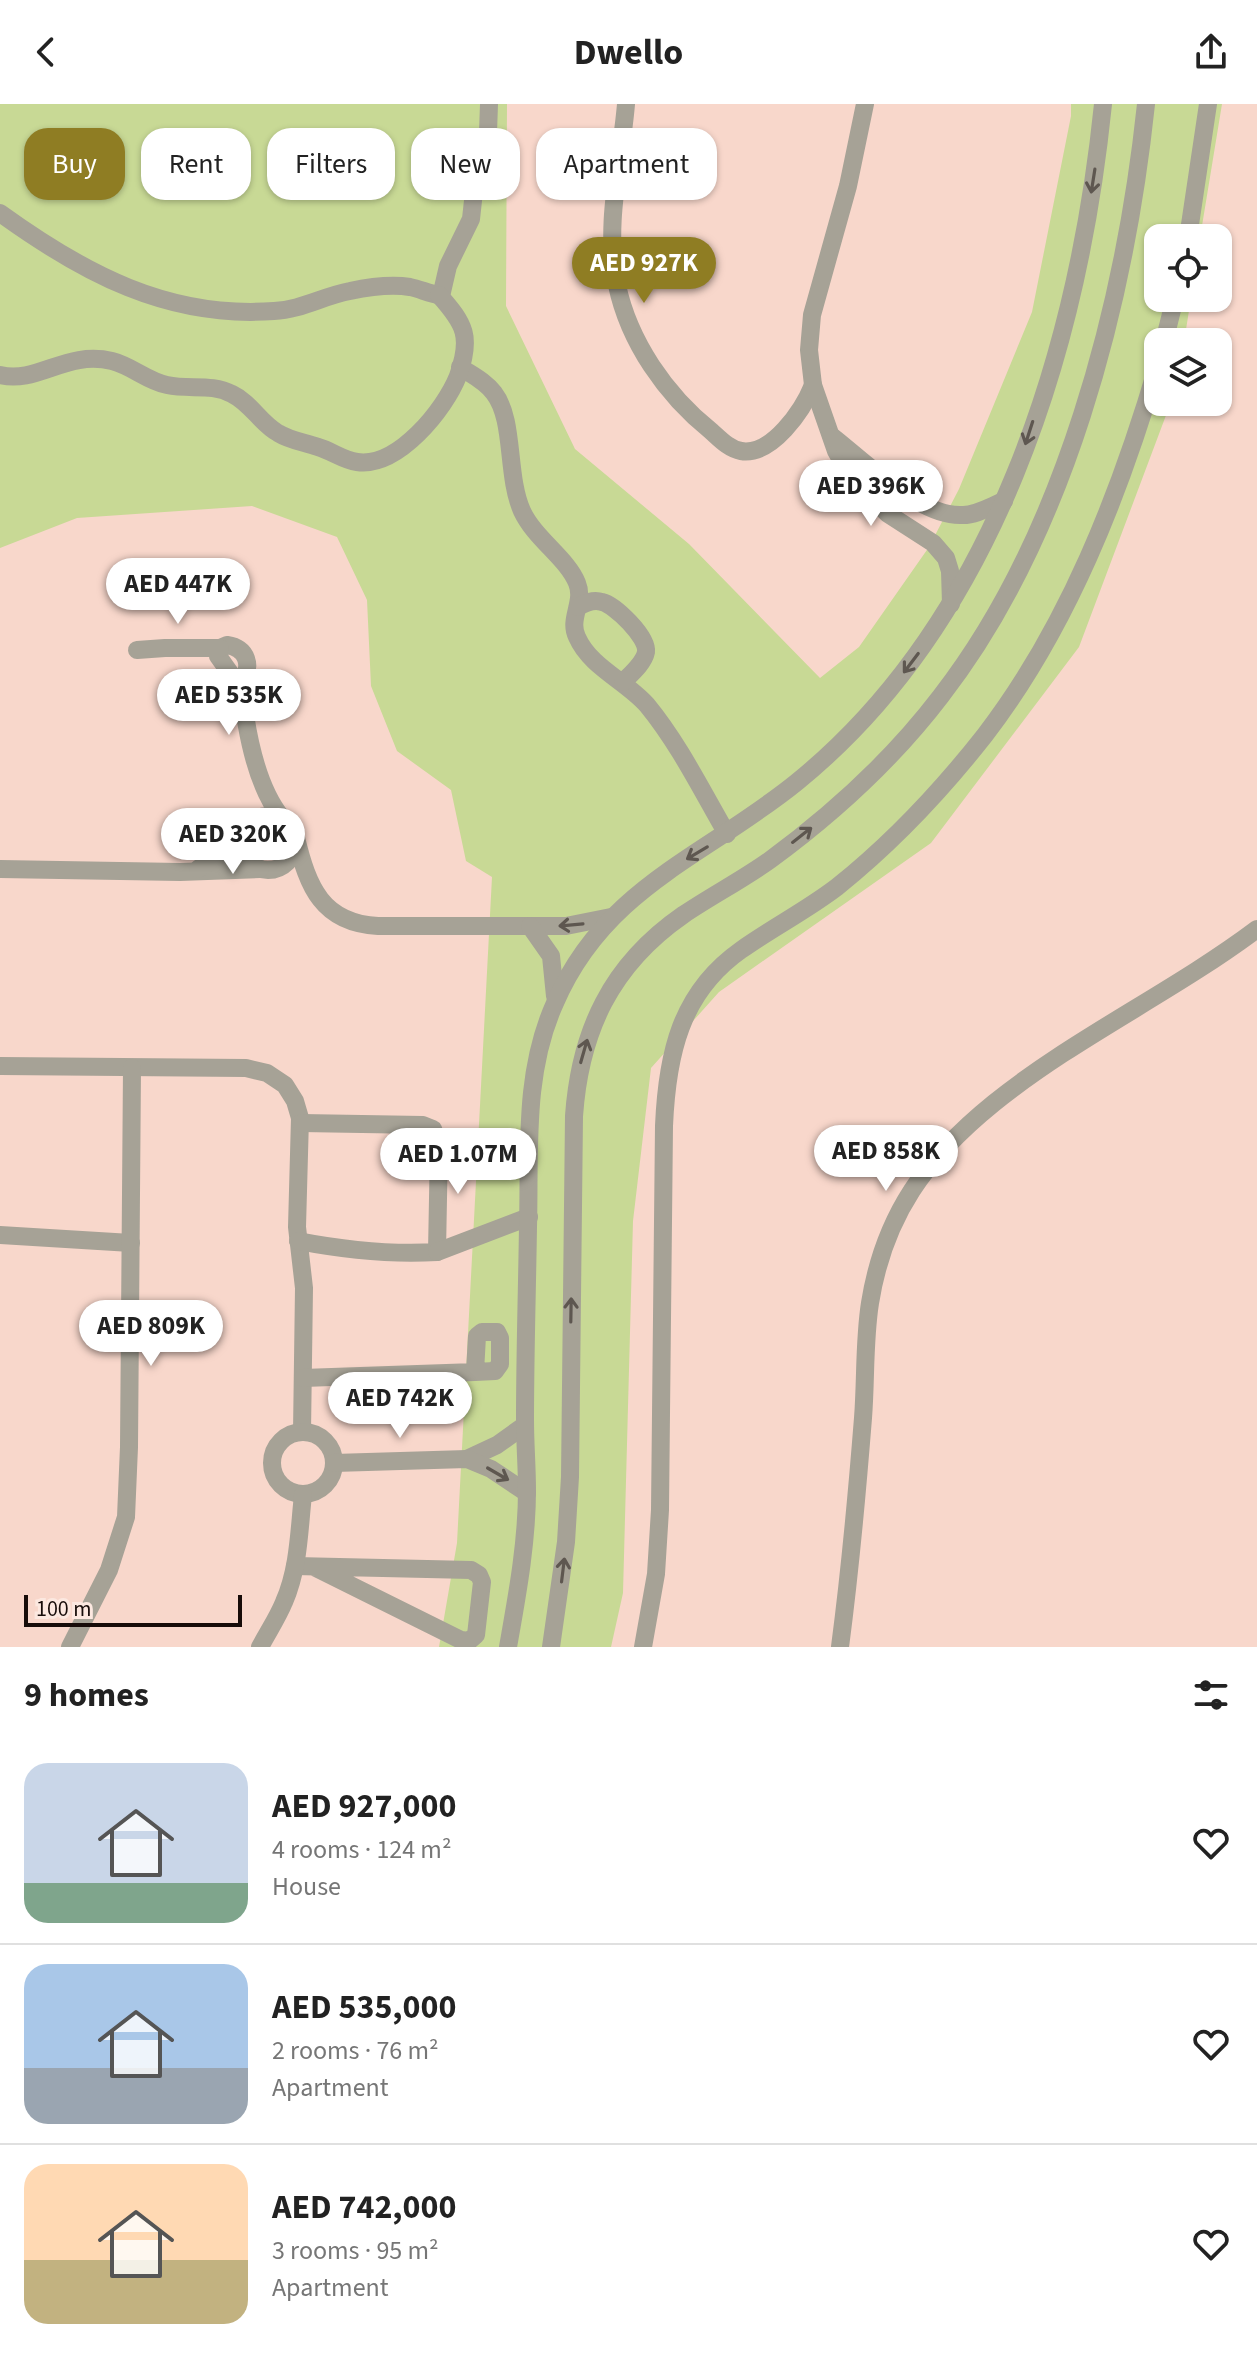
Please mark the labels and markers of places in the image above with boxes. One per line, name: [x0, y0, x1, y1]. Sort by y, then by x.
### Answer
pin: AED 927K: [561, 237, 727, 305]
pin: AED 396K: [788, 460, 954, 528]
pin: AED 447K: [95, 558, 261, 626]
pin: AED 535K: [146, 669, 312, 737]
pin: AED 320K: [150, 808, 316, 876]
pin: AED 858K: [803, 1125, 969, 1193]
pin: AED 1.07M: [366, 1128, 550, 1196]
pin: AED 809K: [68, 1300, 234, 1368]
pin: AED 742K: [317, 1372, 483, 1440]

